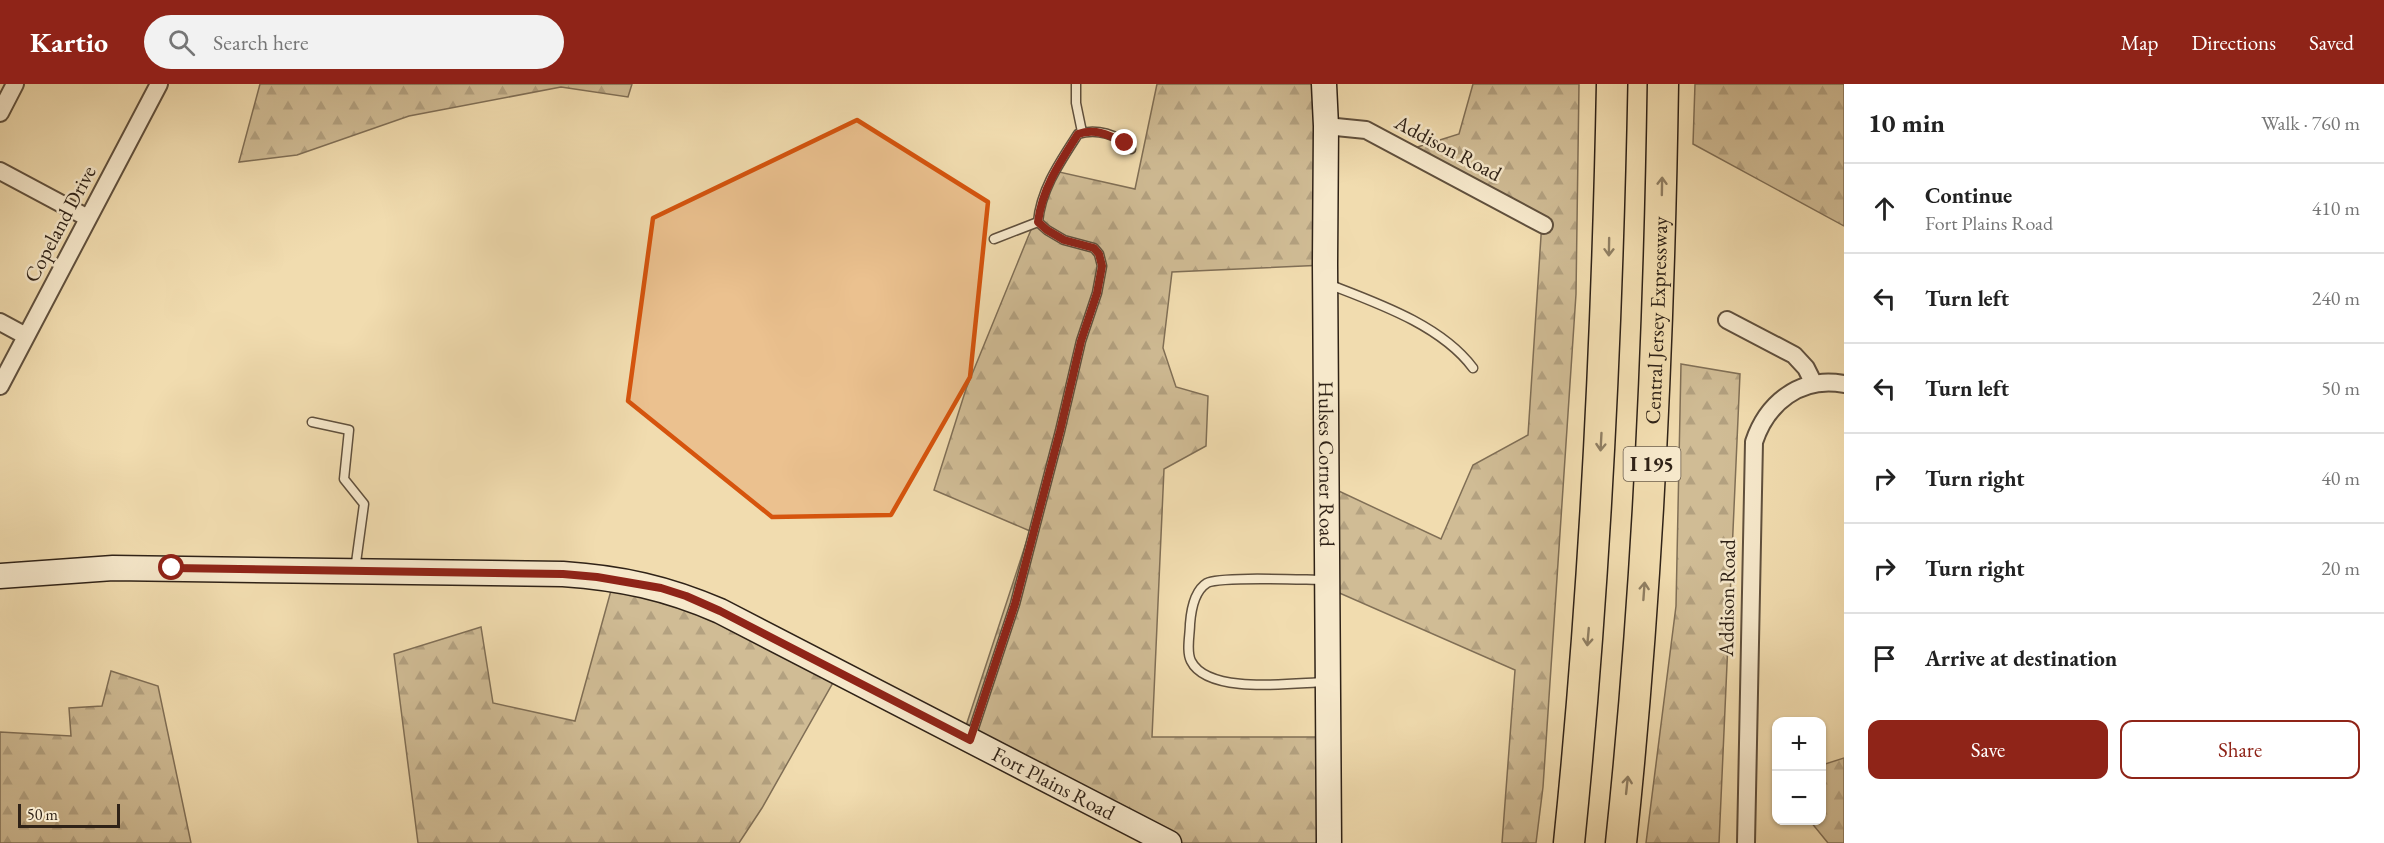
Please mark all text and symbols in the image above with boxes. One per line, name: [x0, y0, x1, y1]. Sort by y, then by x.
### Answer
search box: [144, 15, 564, 69]
text: Kartio: [30, 24, 108, 60]
icon: search: [165, 26, 198, 59]
text: Search here: [213, 28, 309, 57]
text: Map: [2121, 29, 2158, 56]
text: Directions: [2191, 29, 2276, 56]
text: Saved: [2309, 29, 2354, 56]
text: 10 min: [1868, 106, 1945, 140]
street label: Addison Road: [1389, 108, 1507, 187]
text: Walk · 760 m: [2261, 110, 2360, 136]
route end: [1111, 129, 1137, 155]
street label: Copeland Drive: [17, 161, 102, 287]
one-way arrow: [1656, 177, 1667, 197]
text: Continue: [1925, 181, 2012, 210]
icon: ahead: [1868, 192, 1901, 225]
text: 410 m: [2312, 195, 2360, 221]
text: Fort Plains Road: [1925, 210, 2053, 236]
street label: Central Jersey Expressway: [1639, 215, 1673, 425]
one-way arrow: [1603, 237, 1614, 257]
icon: left: [1868, 282, 1901, 315]
text: Turn left: [1925, 284, 2009, 313]
text: 240 m: [2312, 285, 2360, 311]
icon: left: [1868, 372, 1901, 405]
text: Turn left: [1925, 374, 2009, 403]
text: 50 m: [2321, 375, 2360, 401]
street label: Hulses Corner Road: [1313, 381, 1341, 547]
one-way arrow: [1595, 432, 1606, 452]
road number: I 195: [1624, 447, 1680, 481]
icon: right: [1868, 462, 1901, 495]
text: Turn right: [1925, 464, 2024, 493]
text: 40 m: [2321, 465, 2360, 491]
street label: Addison Road: [1712, 539, 1741, 658]
icon: right: [1868, 552, 1901, 585]
route start: [158, 554, 184, 580]
text: Turn right: [1925, 554, 2024, 583]
text: 20 m: [2321, 555, 2360, 581]
one-way arrow: [1638, 581, 1649, 601]
one-way arrow: [1582, 626, 1593, 646]
icon: arrive: [1868, 642, 1901, 675]
text: Arrive at destination: [1925, 644, 2117, 673]
map controls: [1772, 717, 1826, 825]
button: +: [1772, 717, 1826, 771]
button: Save: [1868, 720, 2108, 779]
button: Share: [2120, 720, 2360, 779]
street label: Fort Plains Road: [988, 740, 1120, 826]
button: −: [1772, 771, 1826, 825]
one-way arrow: [1622, 775, 1633, 795]
scale bar: [18, 801, 120, 828]
text: 50 m: [27, 804, 58, 825]

